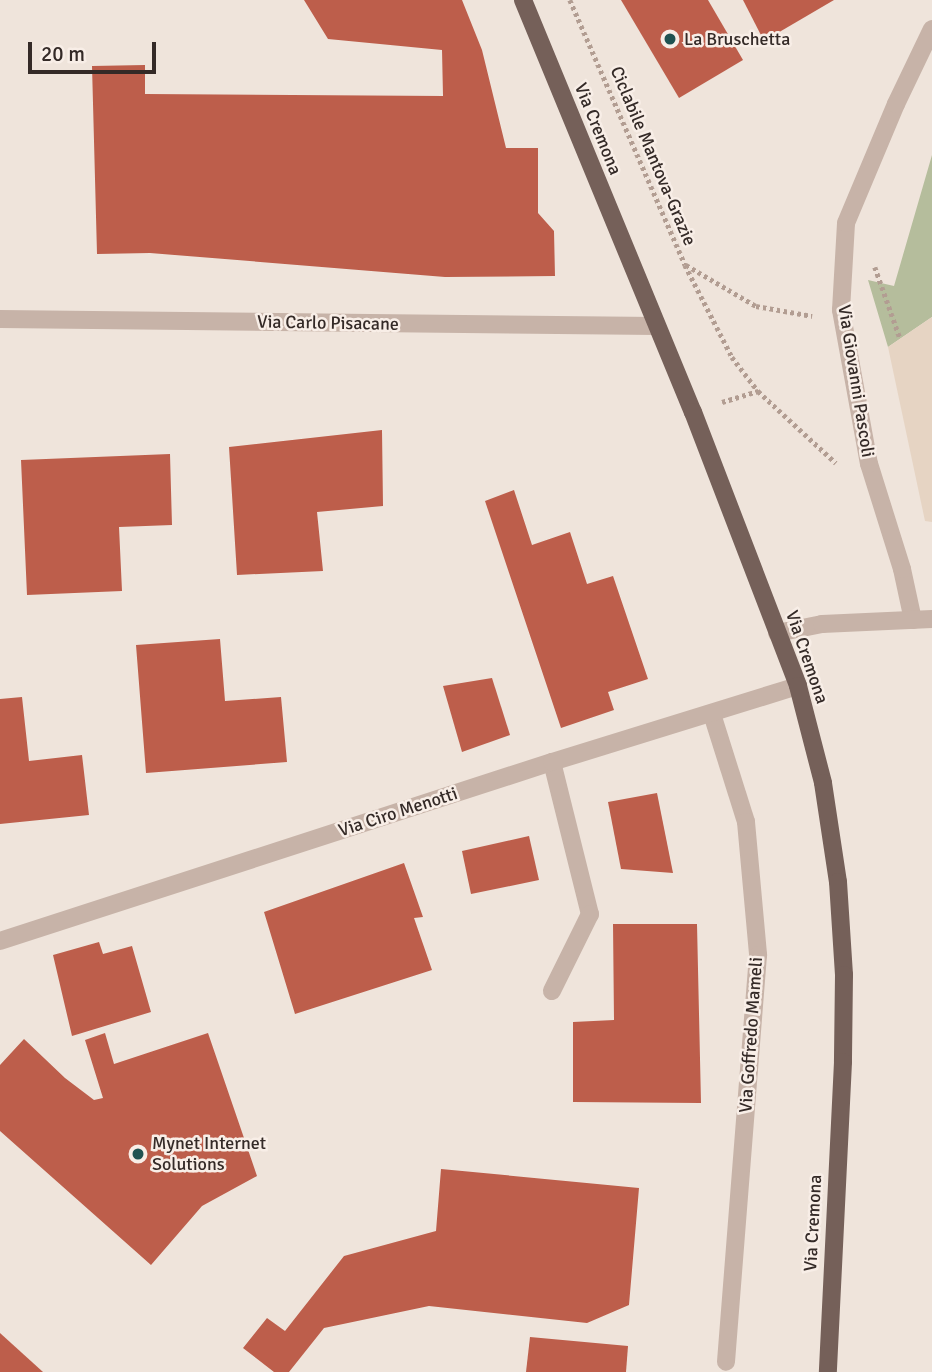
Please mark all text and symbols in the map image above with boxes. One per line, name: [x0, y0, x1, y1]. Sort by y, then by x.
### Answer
scale bar: [32, 28, 159, 72]
place label: La Bruschetta: [684, 28, 790, 50]
marker: La Bruschetta: [662, 31, 678, 47]
text: 20 m: [41, 41, 85, 67]
street label: Ciclabile Mantova-Grazie: [605, 63, 701, 249]
street label: Via Cremona: [570, 80, 626, 178]
street label: Via Giovanni Pascoli: [833, 303, 879, 459]
street label: Via Carlo Pisacane: [257, 311, 399, 335]
street label: Via Cremona: [781, 608, 833, 706]
street label: Via Ciro Menotti: [336, 783, 460, 841]
street label: Via Goffredo Mameli: [735, 956, 767, 1114]
place label: Mynet Internet Solutions: [152, 1133, 266, 1176]
marker: Mynet Internet Solutions: [130, 1146, 146, 1162]
street label: Via Cremona: [800, 1174, 826, 1272]

